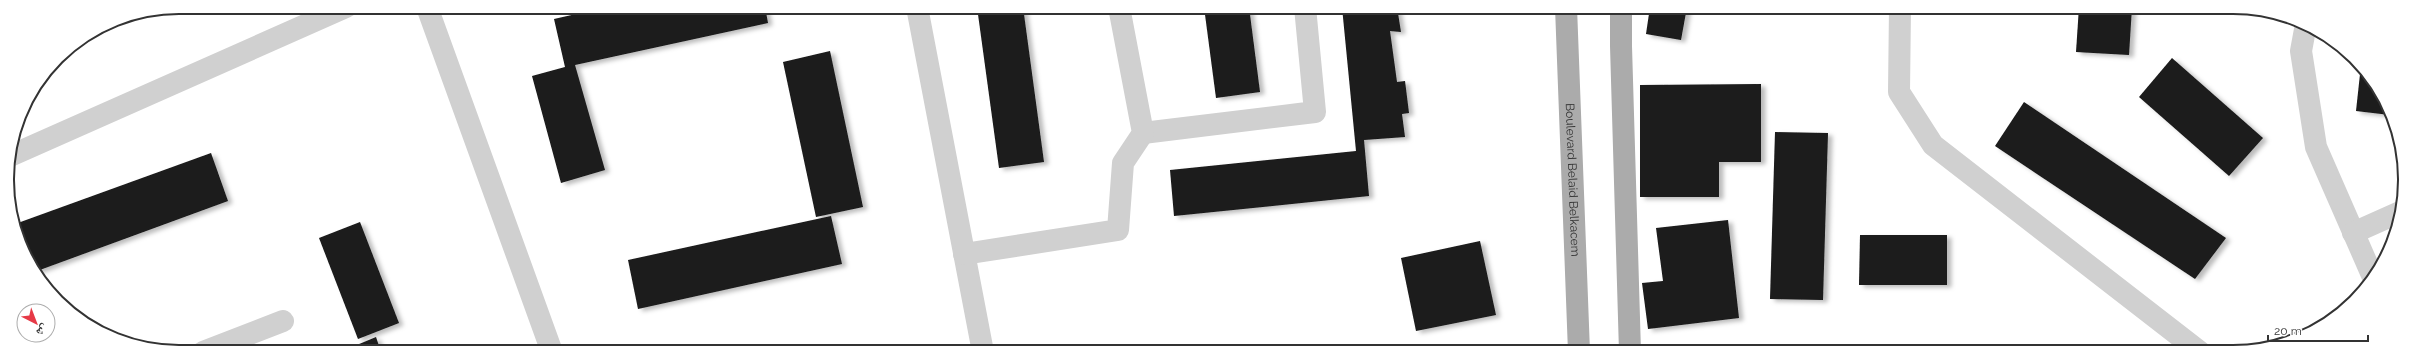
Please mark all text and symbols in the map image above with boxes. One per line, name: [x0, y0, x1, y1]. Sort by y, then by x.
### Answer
street label: Boulevard Belaid Belkacem: [1563, 103, 1582, 257]
north arrow: [16, 303, 56, 343]
scale bar: [2268, 317, 2368, 343]
text: ش: [33, 321, 51, 339]
text: 20 m: [2274, 324, 2302, 338]

